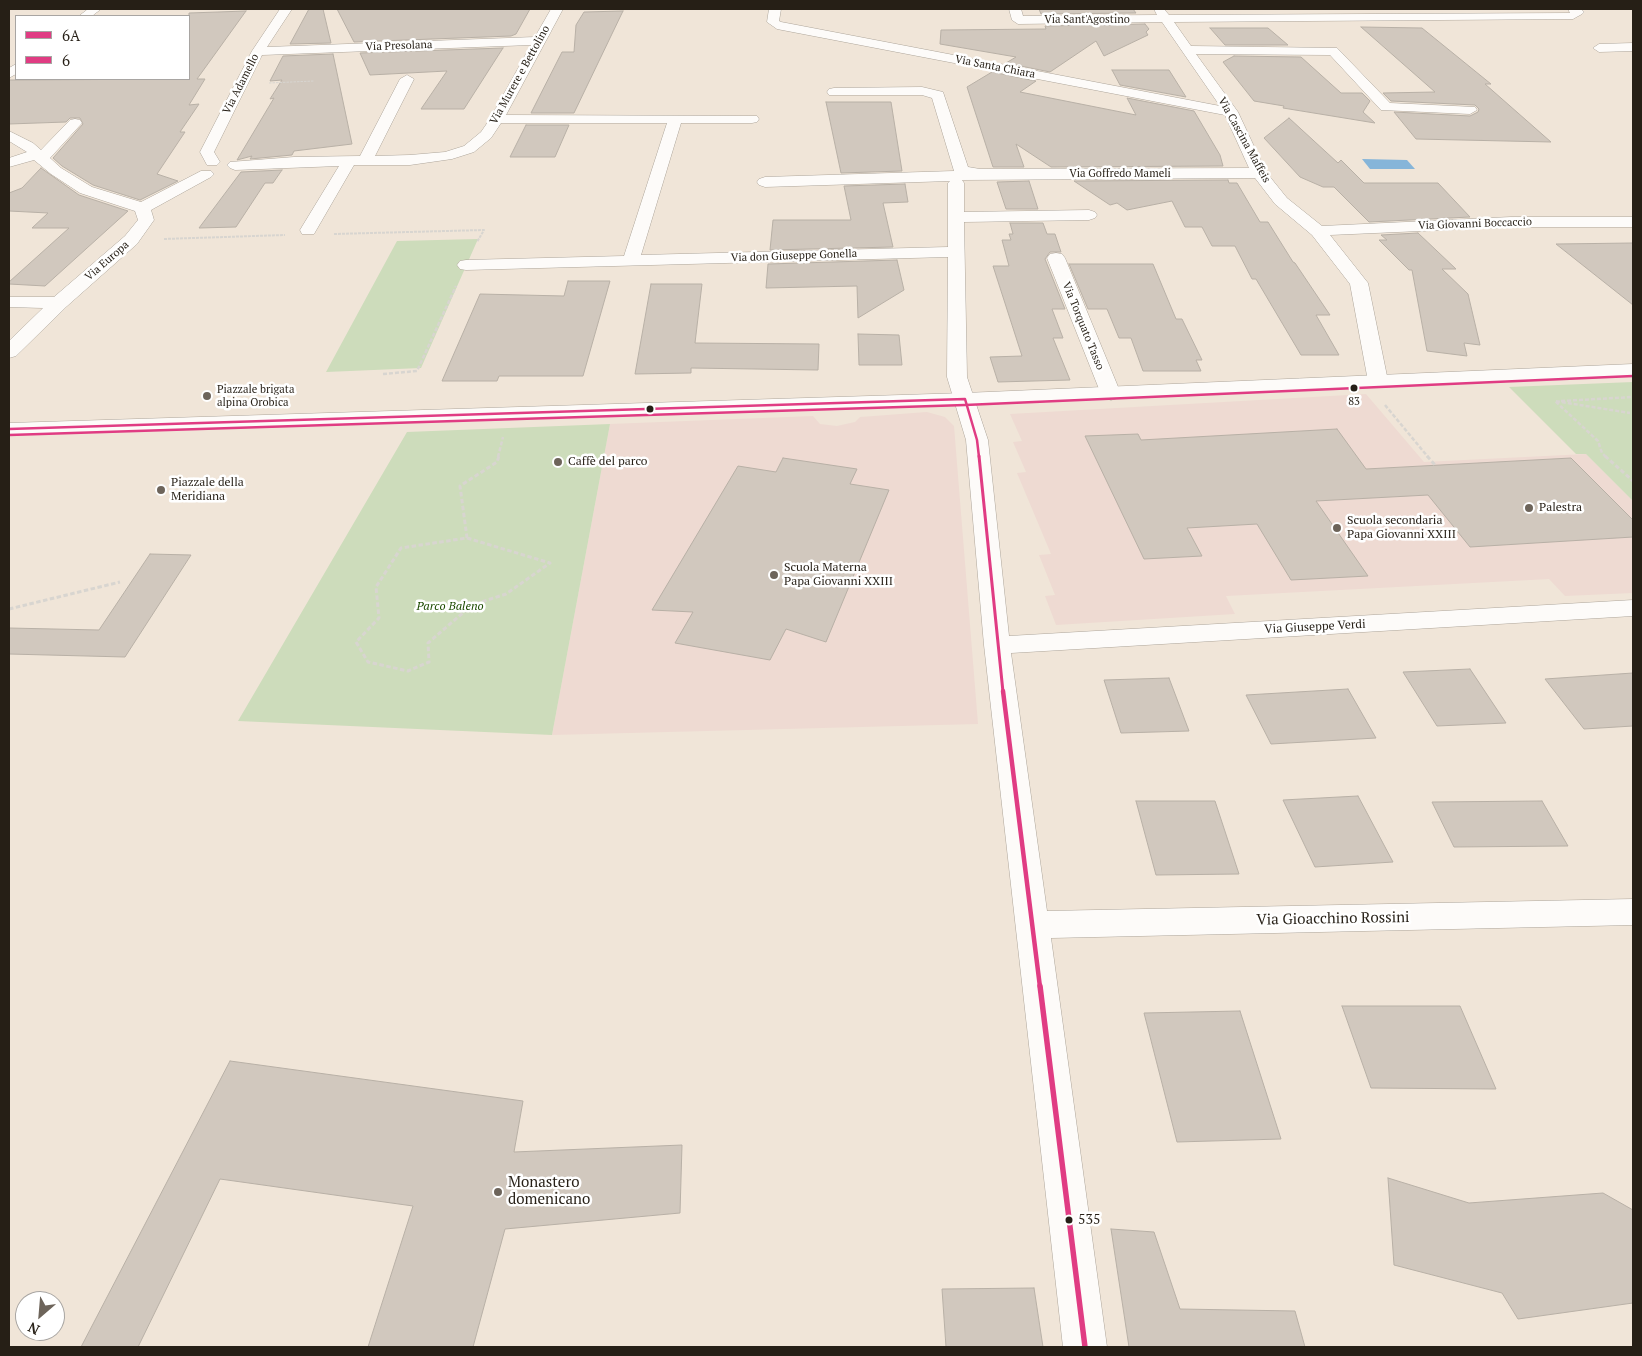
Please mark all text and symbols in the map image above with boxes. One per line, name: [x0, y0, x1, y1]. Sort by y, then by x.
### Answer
street label: Via Sant'Agostino: [1044, 13, 1130, 27]
legend: [15, 15, 190, 80]
street label: Via Murere e Bettolino: [487, 23, 553, 127]
text: 6A: [62, 25, 80, 45]
street label: Via Presolana: [365, 38, 433, 54]
text: 6: [62, 50, 70, 70]
street label: Via Adamello: [220, 52, 262, 116]
street label: Via Santa Chiara: [954, 53, 1036, 81]
street label: Via Cascina Maffeis: [1215, 95, 1273, 185]
street label: Via Goffredo Mameli: [1069, 167, 1171, 181]
street label: Via Giovanni Boccaccio: [1418, 215, 1532, 233]
street label: Via Europa: [82, 238, 132, 284]
street label: Via don Giuseppe Gonella: [731, 247, 857, 265]
street label: Via Torquato Tasso: [1059, 280, 1107, 372]
place label: Piazzale brigata alpina Orobica: [217, 383, 294, 409]
marker: 83: [1349, 383, 1359, 393]
marker: Piazzale brigata alpina Orobica: [201, 390, 213, 402]
place label: 83: [1348, 395, 1360, 409]
unlabelled marker: [645, 404, 655, 414]
place label: Caffè del parco: [568, 455, 647, 469]
marker: Caffè del parco: [552, 456, 564, 468]
place label: Piazzale della Meridiana: [171, 476, 244, 504]
marker: Piazzale della Meridiana: [155, 484, 167, 496]
place label: Palestra: [1539, 501, 1582, 515]
marker: Palestra: [1523, 502, 1535, 514]
place label: Scuola secondaria Papa Giovanni XXIII: [1347, 514, 1456, 542]
marker: Scuola secondaria Papa Giovanni XXIII: [1331, 522, 1343, 534]
place label: Scuola Materna Papa Giovanni XXIII: [784, 561, 893, 589]
marker: Scuola Materna Papa Giovanni XXIII: [768, 569, 780, 581]
park label: Parco Baleno: [416, 600, 484, 614]
street label: Via Giuseppe Verdi: [1264, 617, 1366, 637]
street label: Via Gioacchino Rossini: [1256, 909, 1410, 929]
place label: Monastero domenicano: [508, 1174, 590, 1209]
marker: Monastero domenicano: [492, 1186, 504, 1198]
place label: 535: [1078, 1212, 1100, 1228]
marker: 535: [1064, 1215, 1074, 1225]
north arrow: [15, 1291, 65, 1341]
text: N: [24, 1318, 42, 1340]

